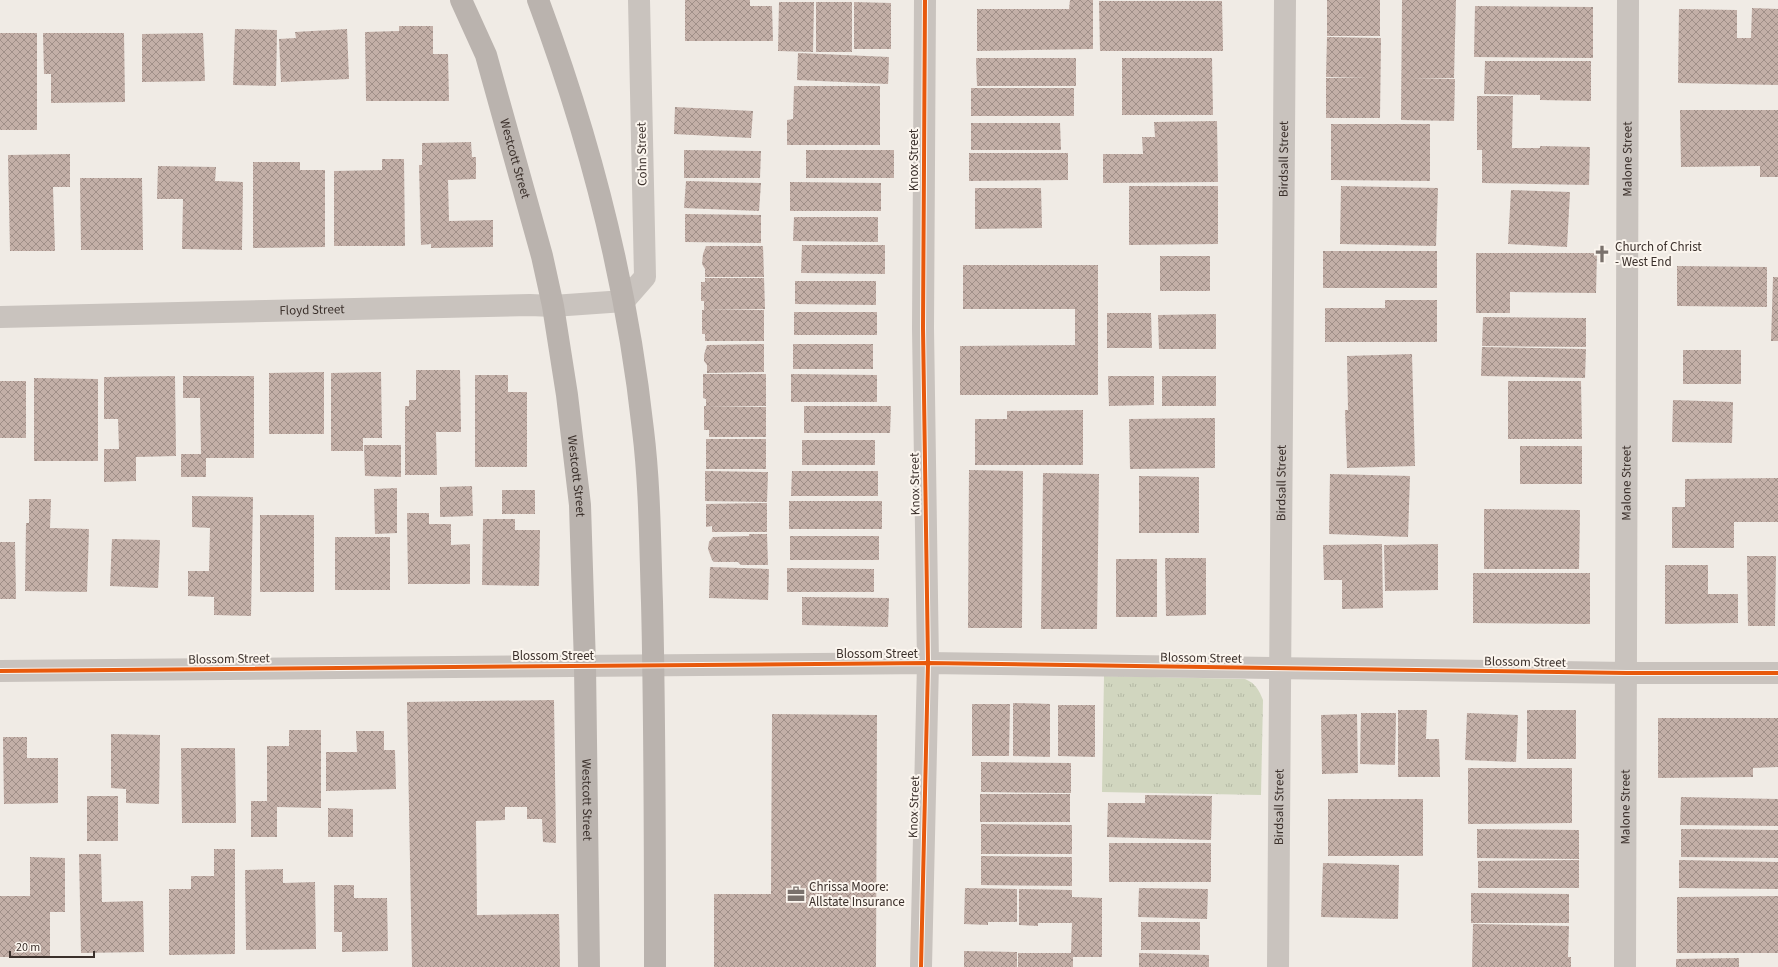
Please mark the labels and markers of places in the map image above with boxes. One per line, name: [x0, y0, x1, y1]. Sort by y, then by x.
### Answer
place label: Church of Christ - West End: [1615, 238, 1702, 271]
church icon: Church of Christ - West End: [1592, 244, 1612, 264]
place label: Chrissa Moore: Allstate Insurance: [809, 878, 905, 911]
office icon: Chrissa Moore: Allstate Insurance: [786, 884, 806, 904]

